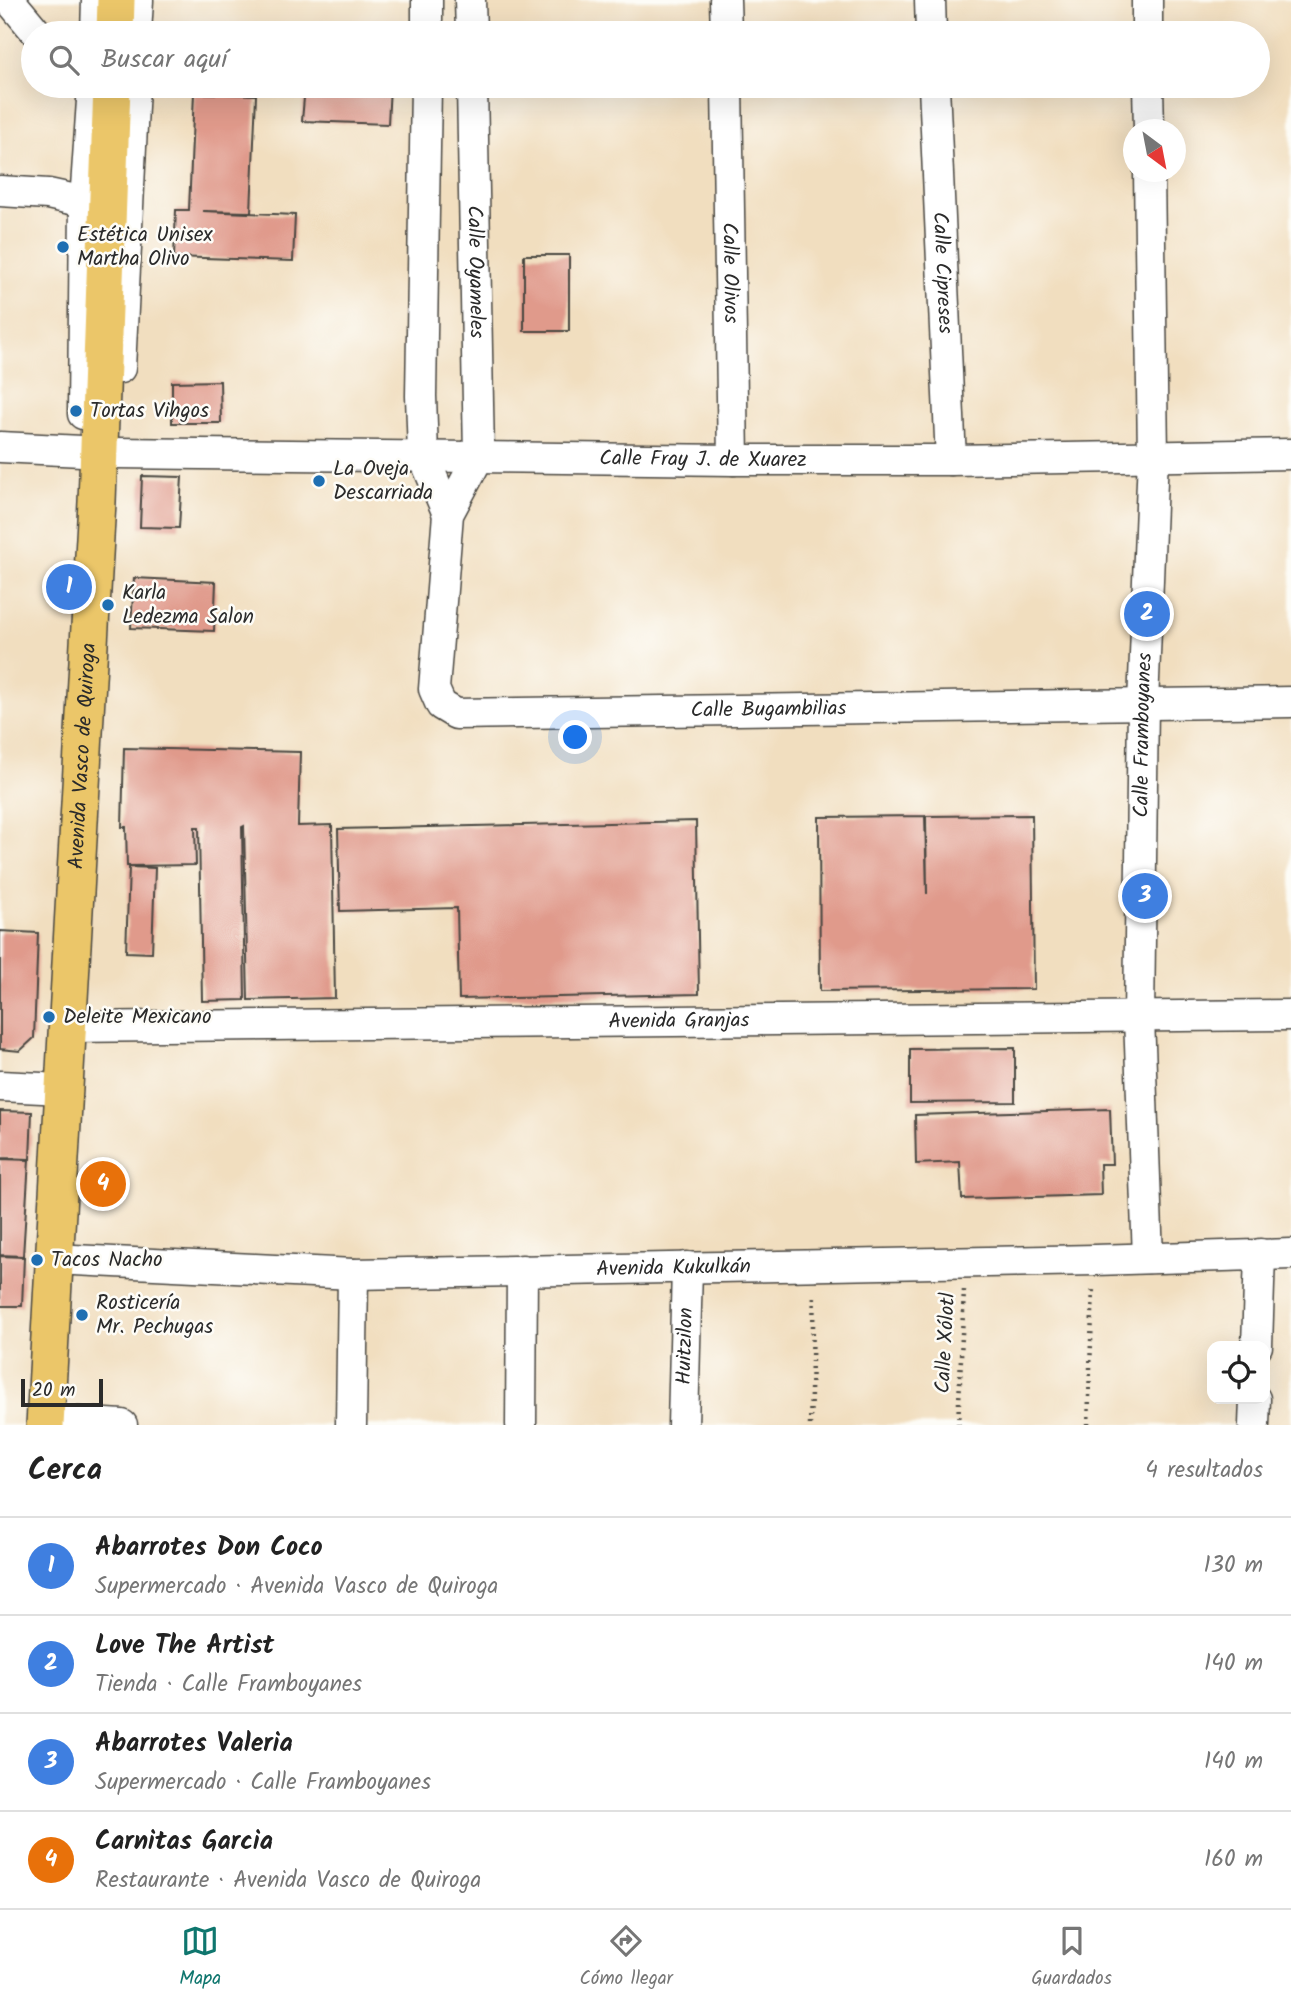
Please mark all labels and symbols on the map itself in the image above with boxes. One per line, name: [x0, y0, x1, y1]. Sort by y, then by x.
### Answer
north arrow: [1123, 119, 1186, 182]
street label: Calle Oyameles: [458, 205, 493, 339]
street label: Calle Cipreses: [923, 211, 962, 335]
place label: Estética Unisex Martha Olivo: [77, 219, 213, 276]
street label: Calle Olivos: [713, 222, 747, 324]
marker: Estética Unisex Martha Olivo: [55, 239, 71, 255]
place label: Tortas Vihgos: [90, 395, 209, 428]
marker: Tortas Vihgos: [68, 403, 84, 419]
street label: Calle Fray J. de Xuarez: [599, 442, 806, 477]
place label: La Oveja Descarriada: [333, 453, 433, 510]
marker: La Oveja Descarriada: [311, 473, 327, 489]
pin: 1: [46, 561, 92, 613]
place label: Karla Ledezma Salon: [122, 577, 254, 634]
pin: 2: [1124, 588, 1170, 640]
marker: Karla Ledezma Salon: [100, 597, 116, 613]
street label: Avenida Vasco de Quiroga: [60, 642, 106, 870]
street label: Calle Framboyanes: [1125, 652, 1162, 818]
street label: Calle Bugambilias: [691, 692, 847, 727]
your location: [558, 720, 592, 754]
pin: 3: [1122, 870, 1168, 922]
place label: Deleite Mexicano: [63, 1001, 211, 1034]
street label: Avenida Granjas: [608, 1004, 750, 1038]
marker: Deleite Mexicano: [41, 1009, 57, 1025]
pin: 4: [80, 1158, 126, 1210]
place label: Tacos Nacho: [51, 1244, 163, 1277]
street label: Avenida Kukulkán: [596, 1250, 751, 1286]
marker: Tacos Nacho: [29, 1252, 45, 1268]
place label: Rosticería Mr. Pechugas: [96, 1287, 213, 1344]
street label: Calle Xólotl: [927, 1292, 965, 1394]
marker: Rosticería Mr. Pechugas: [74, 1307, 90, 1323]
street label: Huitzilon: [668, 1307, 702, 1385]
scale bar: [21, 1376, 103, 1408]

